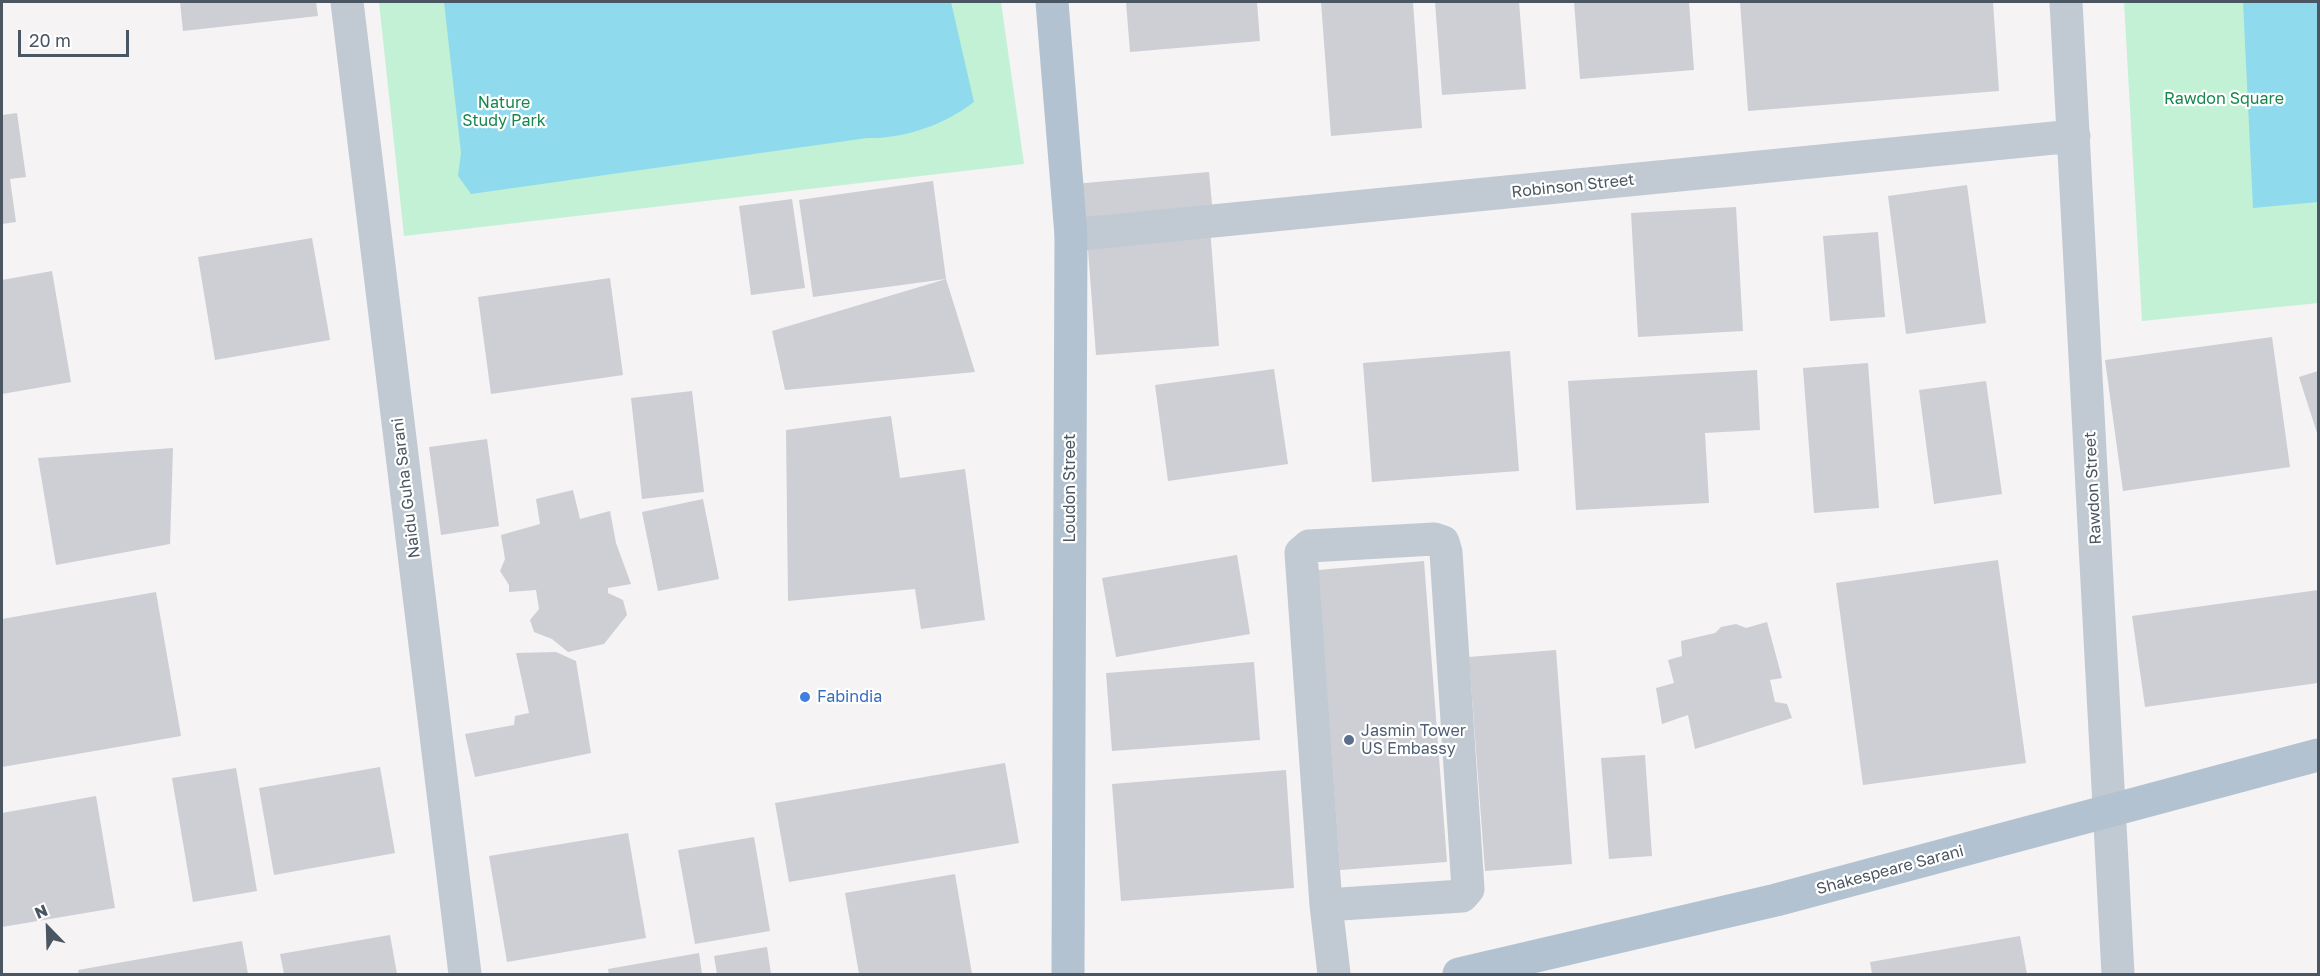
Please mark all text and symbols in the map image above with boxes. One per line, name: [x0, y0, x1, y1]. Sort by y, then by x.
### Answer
scale bar: [21, 18, 132, 56]
text: 20 m: [29, 29, 71, 51]
park label: Rawdon Square: [2164, 89, 2284, 109]
park label: Nature Study Park: [462, 93, 546, 131]
street label: Robinson Street: [1511, 170, 1635, 202]
street label: Naidu Guha Sarani: [388, 417, 424, 559]
street label: Rawdon Street: [2080, 431, 2106, 545]
street label: Loudon Street: [1060, 434, 1080, 542]
place label: Fabindia: [817, 687, 882, 707]
marker: Fabindia: [798, 690, 812, 704]
place label: Jasmin Tower US Embassy: [1361, 721, 1466, 759]
marker: Jasmin Tower US Embassy: [1342, 733, 1356, 747]
street label: Shakespeare Sarani: [1814, 841, 1966, 899]
north arrow: [18, 898, 78, 958]
text: N: [31, 900, 50, 923]

